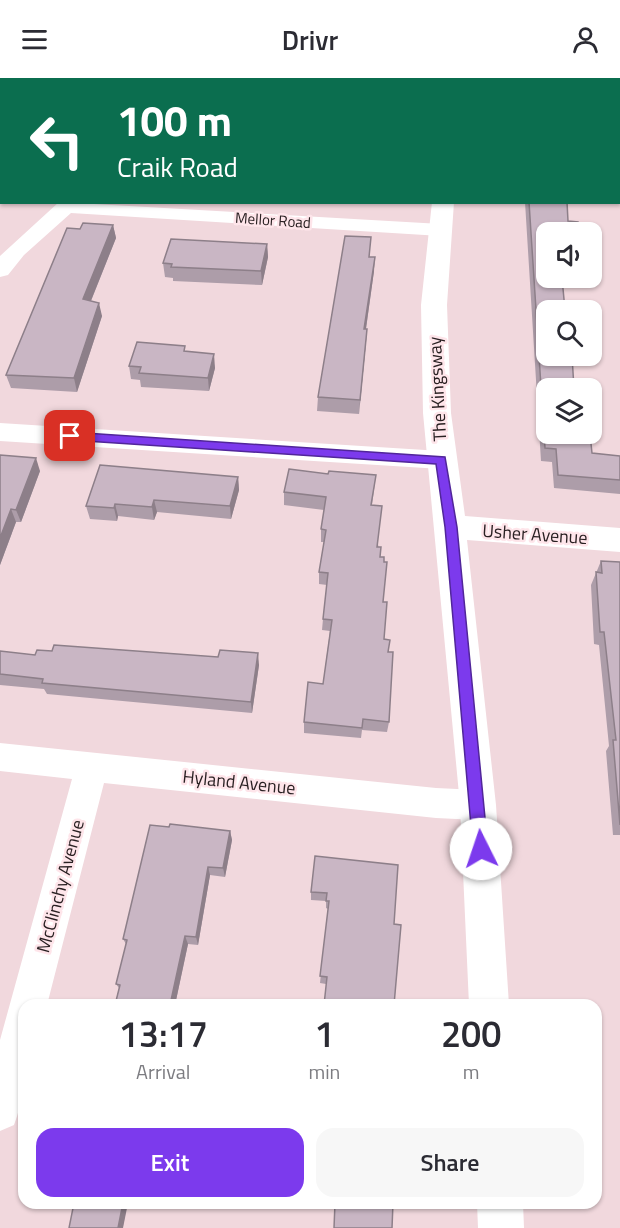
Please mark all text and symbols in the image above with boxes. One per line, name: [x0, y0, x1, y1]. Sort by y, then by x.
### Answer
text: Drivr: [282, 19, 338, 60]
icon: menu: [18, 23, 51, 56]
icon: person: [569, 23, 602, 56]
text: 100 m: [117, 88, 232, 152]
icon: left: [18, 102, 96, 180]
text: Craik Road: [117, 146, 238, 187]
street label: Mellor Road: [234, 206, 312, 234]
map controls: [536, 222, 602, 444]
button: sound: [536, 222, 602, 288]
button: search: [536, 300, 602, 366]
street label: The Kingsway: [421, 336, 453, 442]
button: layers: [536, 378, 602, 444]
pin: [44, 410, 95, 461]
icon: arrive: [53, 419, 86, 452]
street label: Usher Avenue: [482, 517, 588, 551]
street label: Hyland Avenue: [181, 763, 297, 801]
street label: McClinchy Avenue: [29, 816, 91, 956]
position arrow: [449, 817, 513, 881]
text: 13:17: [119, 1006, 208, 1061]
text: 1: [314, 1006, 334, 1061]
text: 200: [441, 1006, 501, 1061]
text: Arrival: [136, 1056, 190, 1087]
text: min: [308, 1056, 340, 1087]
text: m: [463, 1056, 479, 1087]
button: Exit: [36, 1128, 304, 1197]
button: Share: [316, 1128, 584, 1197]

